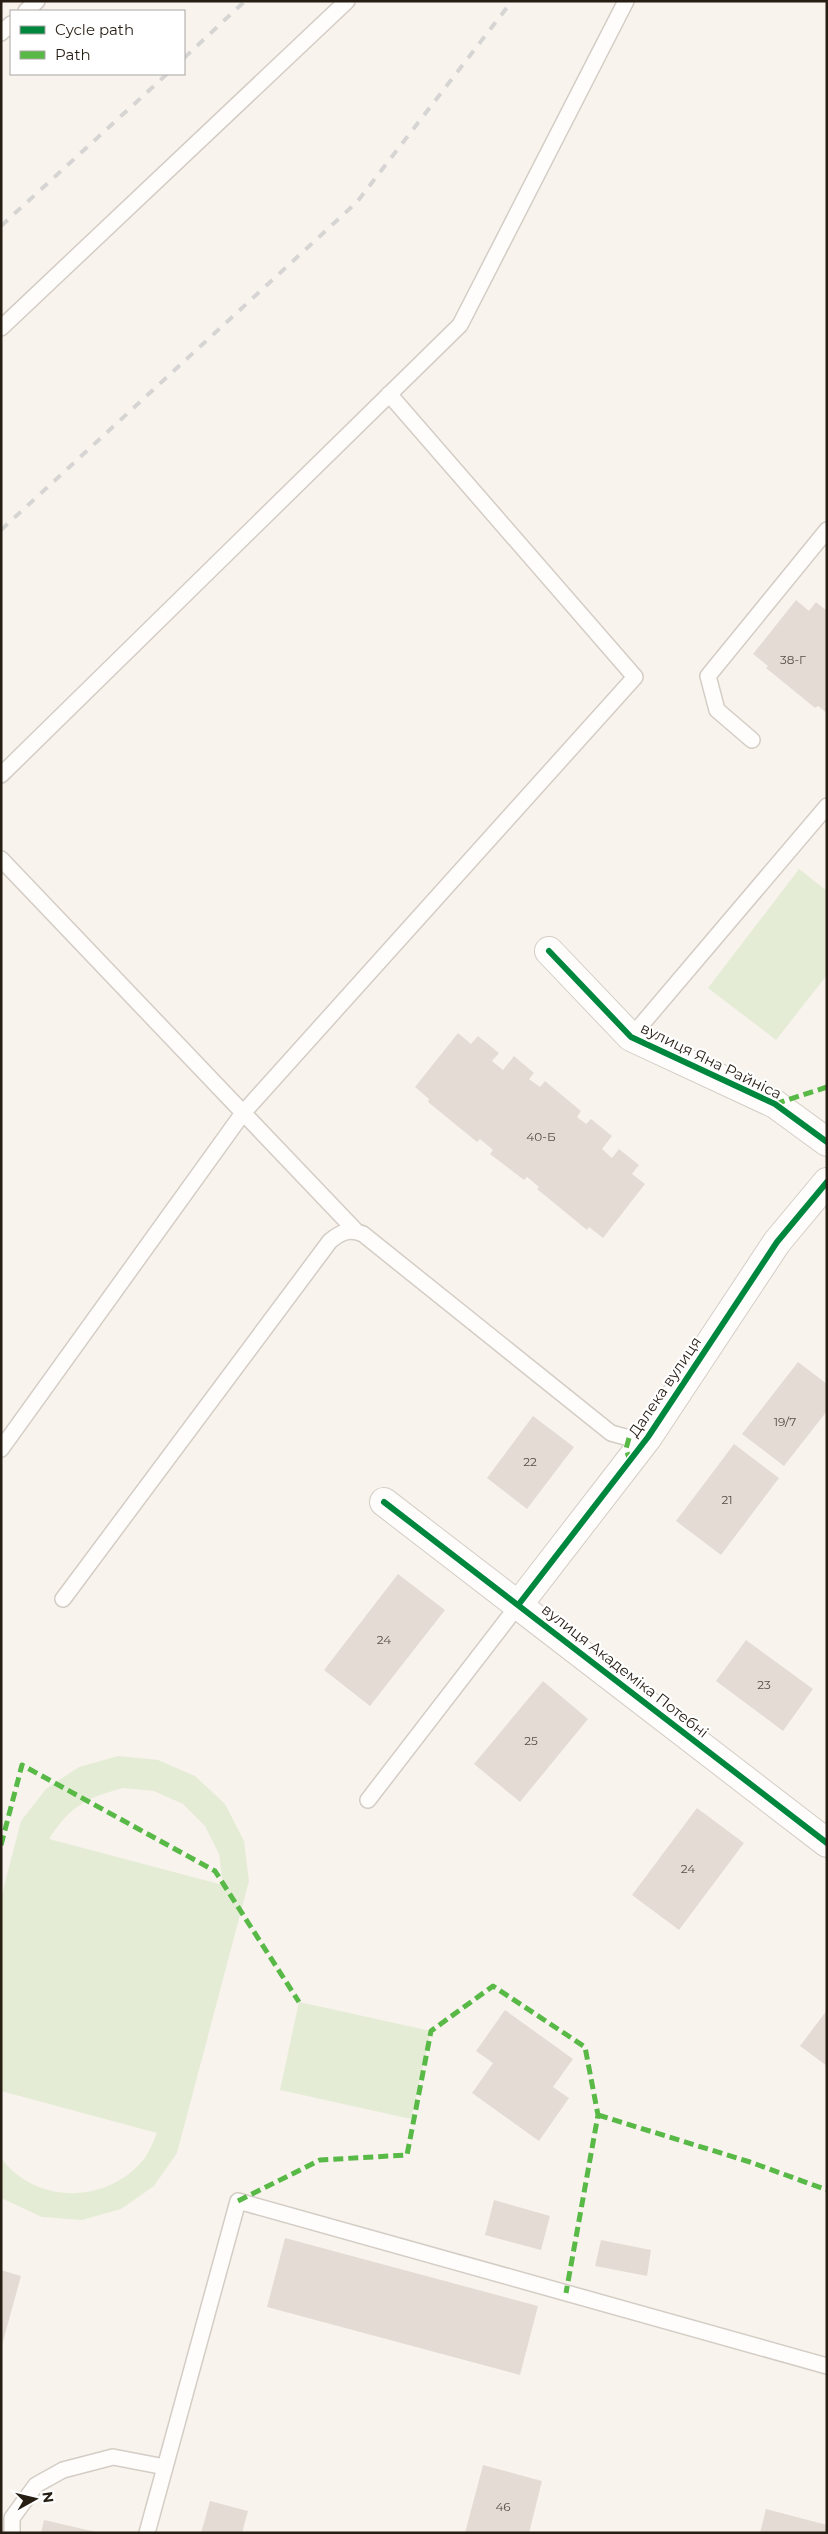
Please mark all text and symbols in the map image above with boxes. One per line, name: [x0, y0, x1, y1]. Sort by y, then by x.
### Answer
legend: [10, 10, 185, 75]
text: Cycle path: [55, 20, 134, 39]
text: Path: [55, 45, 91, 64]
house number: 38-Г: [780, 652, 806, 667]
street label: вулиця Яна Райніса: [637, 1018, 785, 1103]
house number: 40-Б: [526, 1129, 556, 1144]
street label: Далека вулиця: [624, 1333, 705, 1441]
house number: 19/7: [774, 1414, 796, 1429]
house number: 22: [523, 1454, 537, 1469]
house number: 21: [721, 1492, 733, 1507]
street label: вулиця Академіка Потебні: [538, 1600, 713, 1742]
house number: 24: [377, 1632, 391, 1647]
house number: 23: [757, 1677, 771, 1692]
house number: 25: [524, 1733, 538, 1748]
house number: 24: [681, 1861, 695, 1876]
north arrow: [10, 2474, 60, 2524]
text: N: [38, 2490, 58, 2504]
house number: 46: [495, 2499, 511, 2514]

